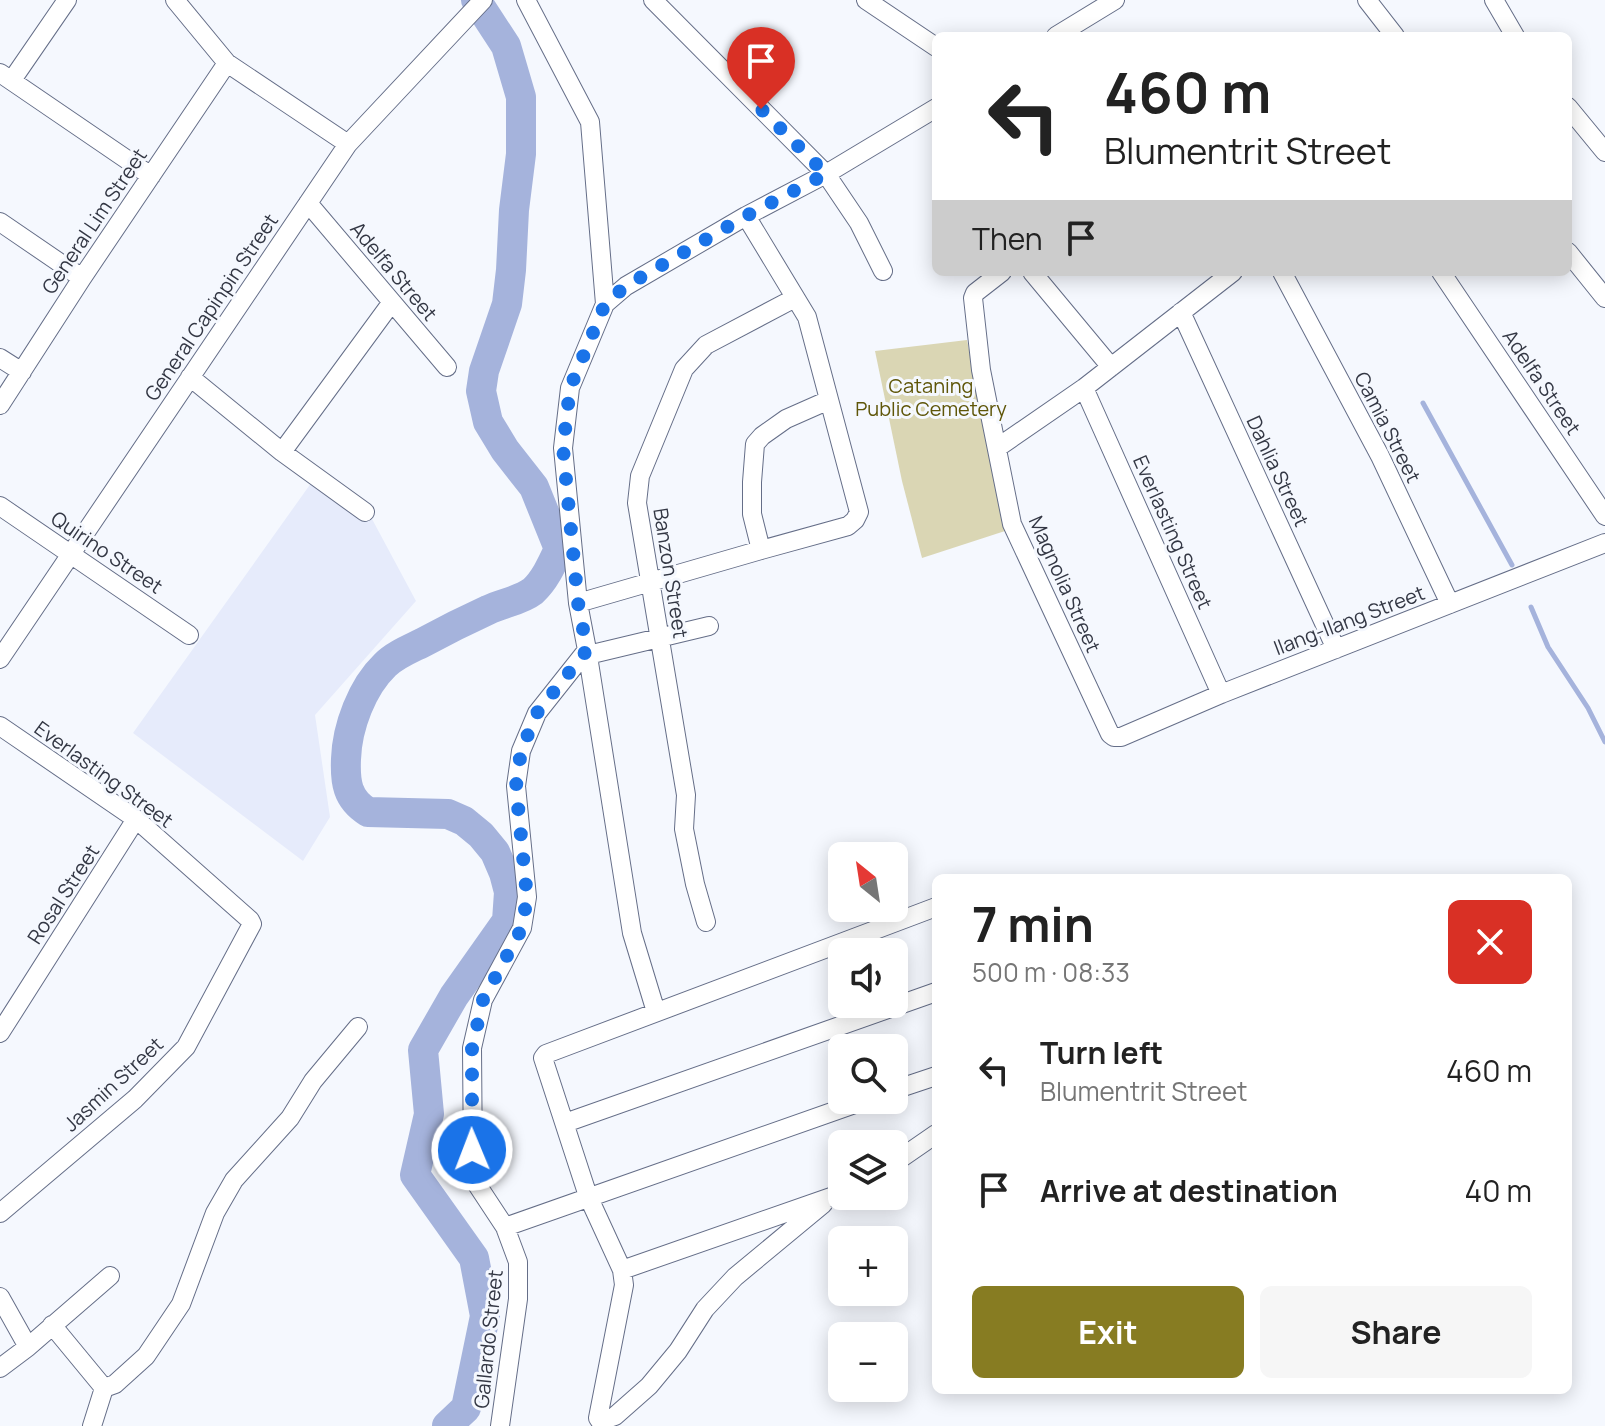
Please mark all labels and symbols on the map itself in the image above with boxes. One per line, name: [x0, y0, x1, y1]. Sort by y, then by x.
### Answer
pin: [727, 27, 795, 109]
street label: General Lim Street: [35, 143, 153, 299]
street label: General Capinpin Street: [138, 208, 284, 406]
street label: Adelfa Street: [345, 216, 443, 326]
street label: Adelfa Street: [1497, 324, 1587, 440]
street label: Camia Street: [1349, 367, 1427, 487]
park label: Cataning Public Cemetery: [855, 372, 1007, 422]
street label: Dahlia Street: [1240, 411, 1316, 531]
street label: Everlasting Street: [1127, 451, 1219, 613]
street label: Quirino Street: [46, 505, 168, 599]
street label: Banzon Street: [647, 506, 695, 640]
street label: Magnolia Street: [1023, 512, 1107, 656]
street label: Ilang-Ilang Street: [1270, 579, 1428, 661]
street label: Everlasting Street: [29, 714, 179, 834]
street label: Rosal Street: [21, 839, 105, 949]
north arrow: [828, 842, 908, 922]
street label: Jasmin Street: [57, 1031, 169, 1137]
position arrow: [430, 1108, 514, 1192]
street label: Gallardo Street: [467, 1268, 509, 1410]

